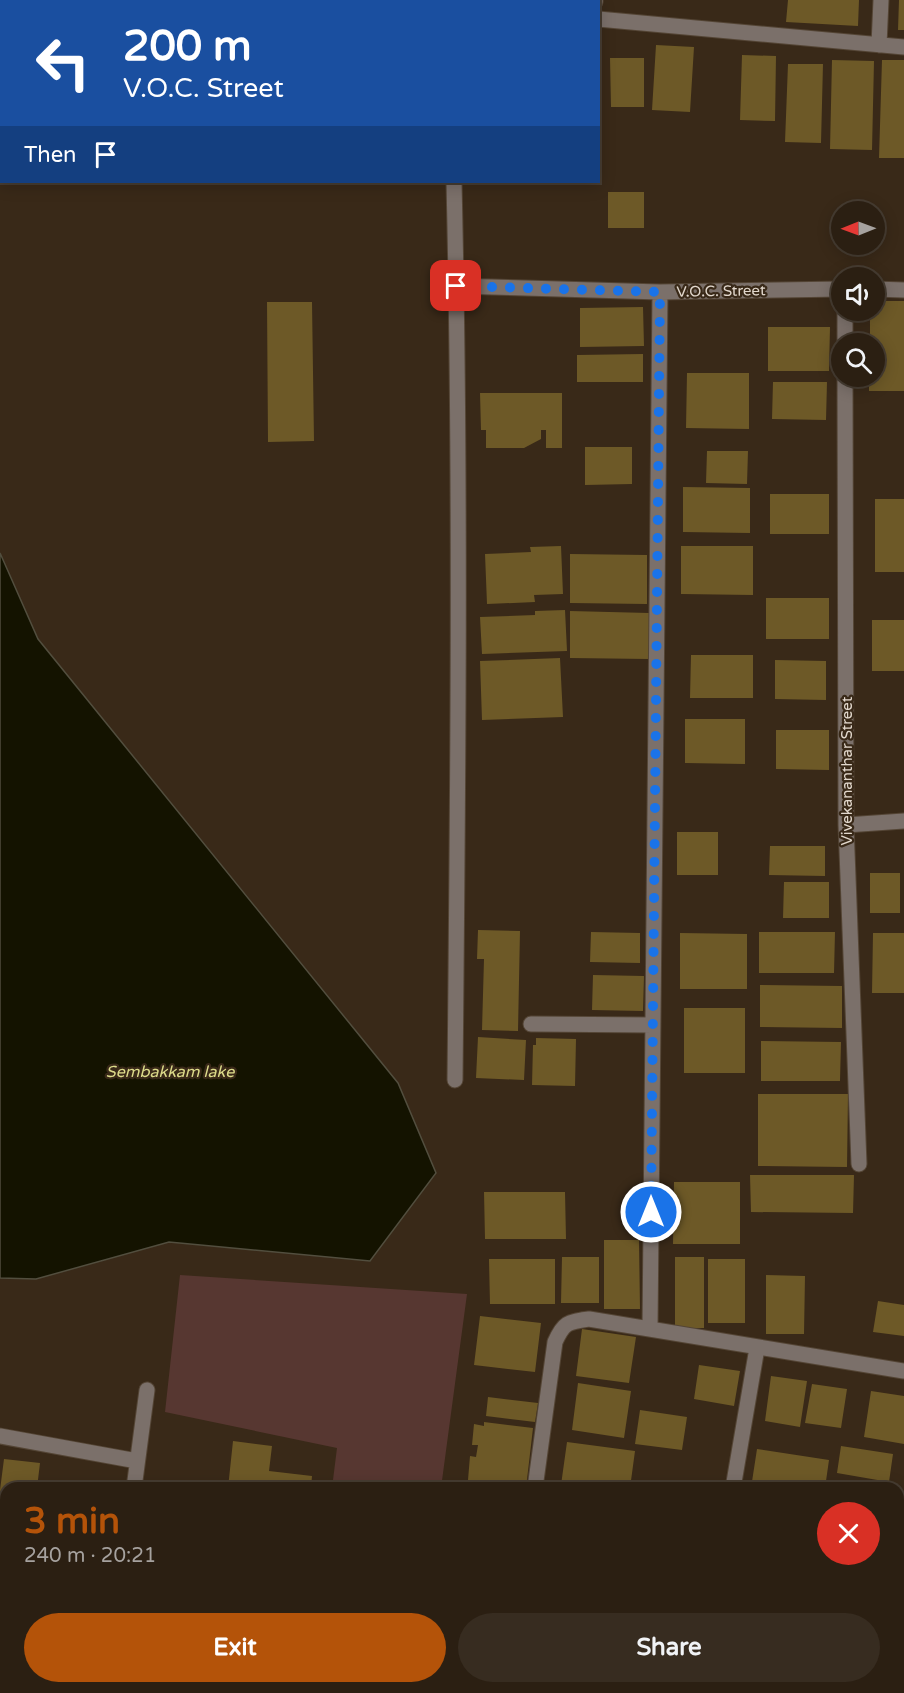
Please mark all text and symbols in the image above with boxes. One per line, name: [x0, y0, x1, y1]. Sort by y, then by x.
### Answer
text: 200 m: [123, 21, 252, 72]
icon: left: [24, 24, 102, 102]
text: V.O.C. Street: [123, 72, 284, 105]
icon: arrive: [89, 138, 122, 171]
text: Then: [24, 142, 77, 168]
north arrow: [831, 201, 885, 255]
map controls: [831, 201, 885, 387]
pin: [430, 260, 481, 311]
button: sound: [831, 267, 885, 321]
icon: arrive: [439, 269, 472, 302]
street label: V.O.C. Street: [676, 281, 766, 301]
button: search: [831, 333, 885, 387]
street label: Vivekananthar Street: [838, 696, 856, 846]
water label: Sembakkam lake: [106, 1062, 235, 1082]
position arrow: [619, 1180, 683, 1244]
text: 3 min: [24, 1500, 120, 1543]
button: close: [817, 1502, 880, 1565]
text: 240 m · 20:21: [24, 1544, 156, 1568]
button: Exit: [24, 1613, 446, 1682]
button: Share: [458, 1613, 880, 1682]

